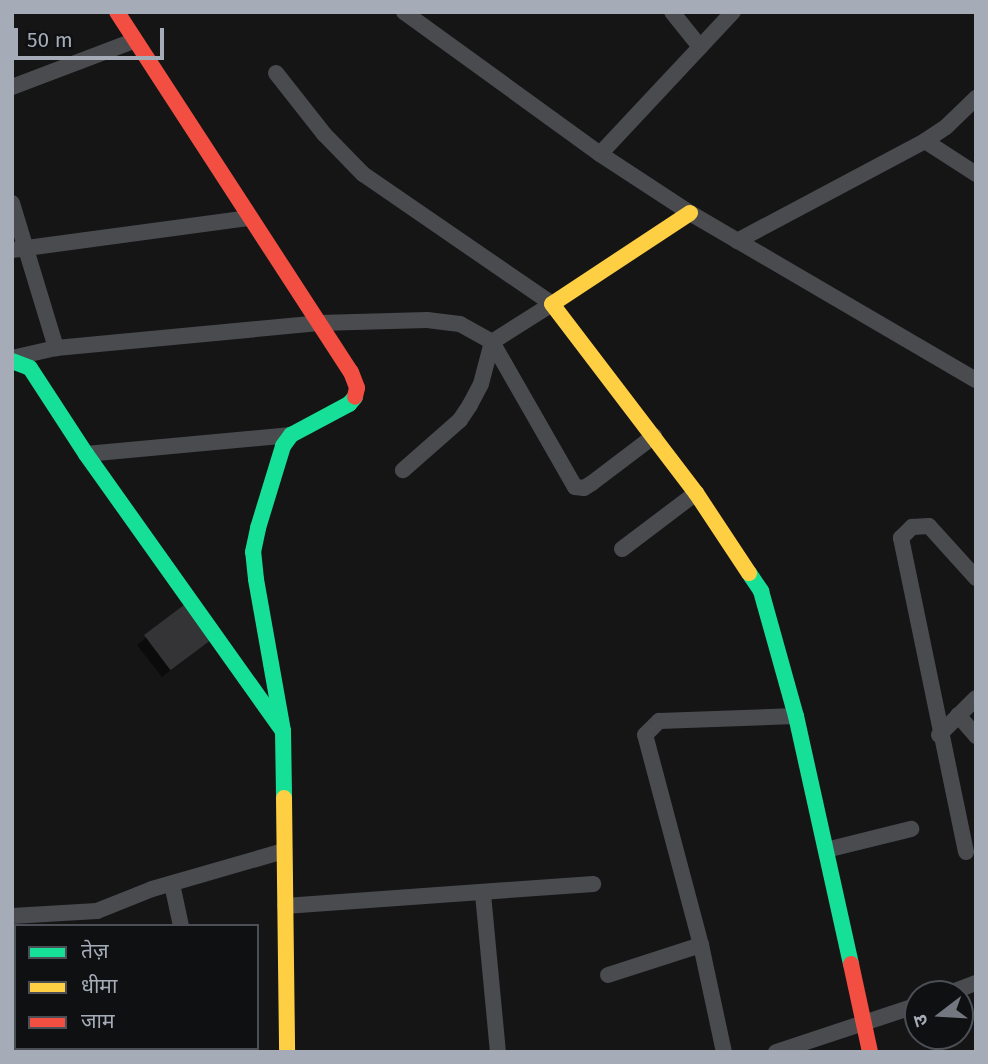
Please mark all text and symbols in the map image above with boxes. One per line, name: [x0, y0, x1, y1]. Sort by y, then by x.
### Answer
scale bar: [18, 14, 168, 58]
text: 50 m: [27, 27, 73, 53]
legend: [14, 924, 259, 1050]
text: तेज़: [81, 938, 109, 964]
text: धीमा: [81, 973, 117, 999]
north arrow: [904, 980, 974, 1050]
text: जाम: [81, 1008, 115, 1034]
text: उ: [908, 1012, 933, 1029]

